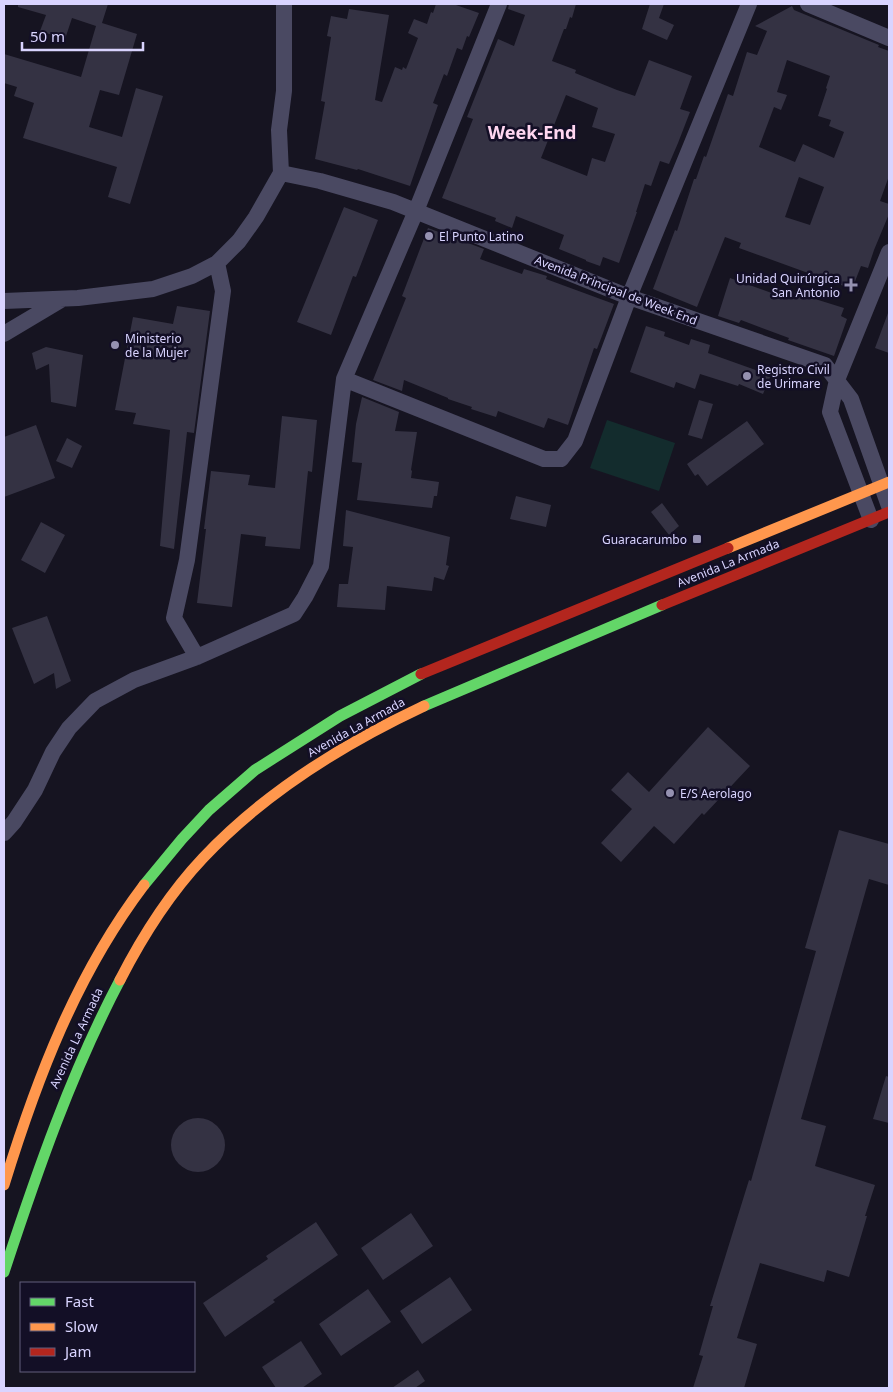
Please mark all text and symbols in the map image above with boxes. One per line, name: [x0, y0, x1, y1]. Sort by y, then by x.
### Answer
scale bar: [22, 20, 144, 52]
text: 50 m: [30, 26, 65, 46]
district label: Week-End: [488, 120, 576, 144]
place label: El Punto Latino: [439, 228, 524, 245]
marker: El Punto Latino: [423, 230, 435, 242]
street label: Avenida Principal de Week End: [532, 251, 700, 329]
place label: Unidad Quirúrgica San Antonio: [736, 270, 840, 301]
marker: Unidad Quirúrgica San Antonio: [844, 278, 858, 292]
place label: Ministerio de la Mujer: [125, 330, 188, 361]
marker: Ministerio de la Mujer: [109, 339, 121, 351]
place label: Registro Civil de Urimare: [757, 361, 830, 392]
marker: Registro Civil de Urimare: [741, 370, 753, 382]
place label: Guaracarumbo: [602, 531, 687, 548]
marker: Guaracarumbo: [691, 533, 703, 545]
street label: Avenida La Armada: [674, 535, 782, 591]
street label: Avenida La Armada: [304, 693, 408, 761]
place label: E/S Aerolago: [680, 785, 752, 802]
marker: E/S Aerolago: [664, 787, 676, 799]
street label: Avenida La Armada: [45, 985, 107, 1091]
legend: [20, 1282, 195, 1372]
text: Fast: [65, 1291, 94, 1311]
text: Slow: [65, 1316, 98, 1336]
text: Jam: [63, 1341, 92, 1361]

